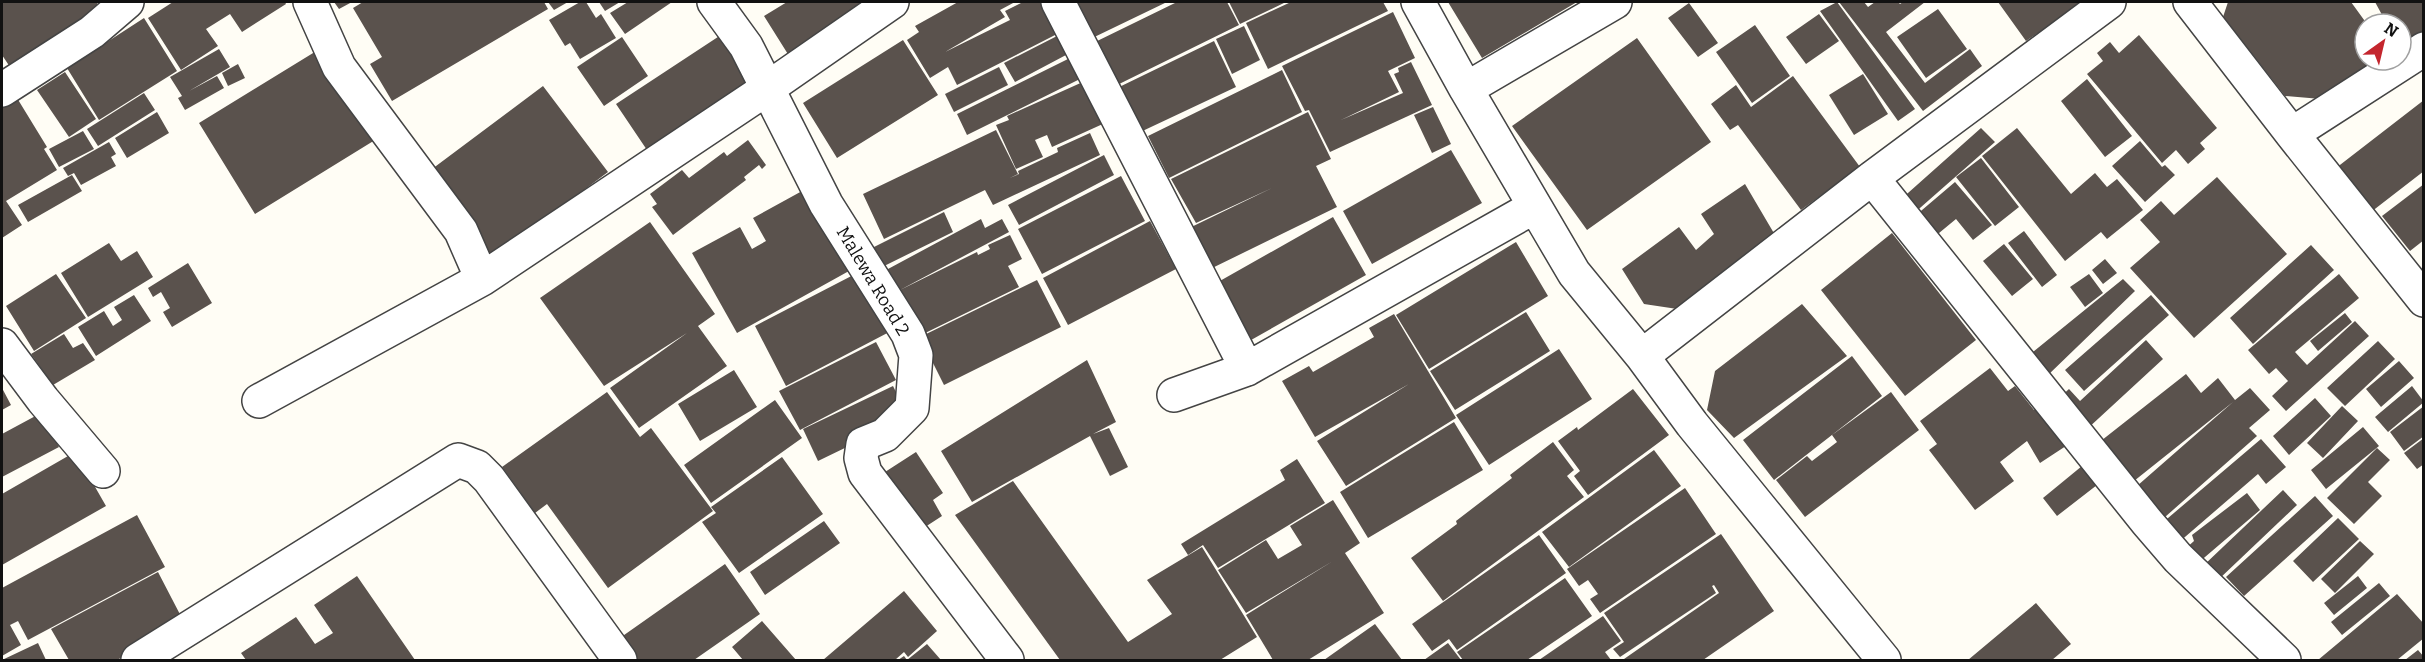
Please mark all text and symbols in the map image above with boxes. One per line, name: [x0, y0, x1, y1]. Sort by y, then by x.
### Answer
north arrow: [2353, 12, 2413, 72]
text: N: [2381, 19, 2402, 41]
street label: Malewa Road 2: [832, 222, 914, 340]

